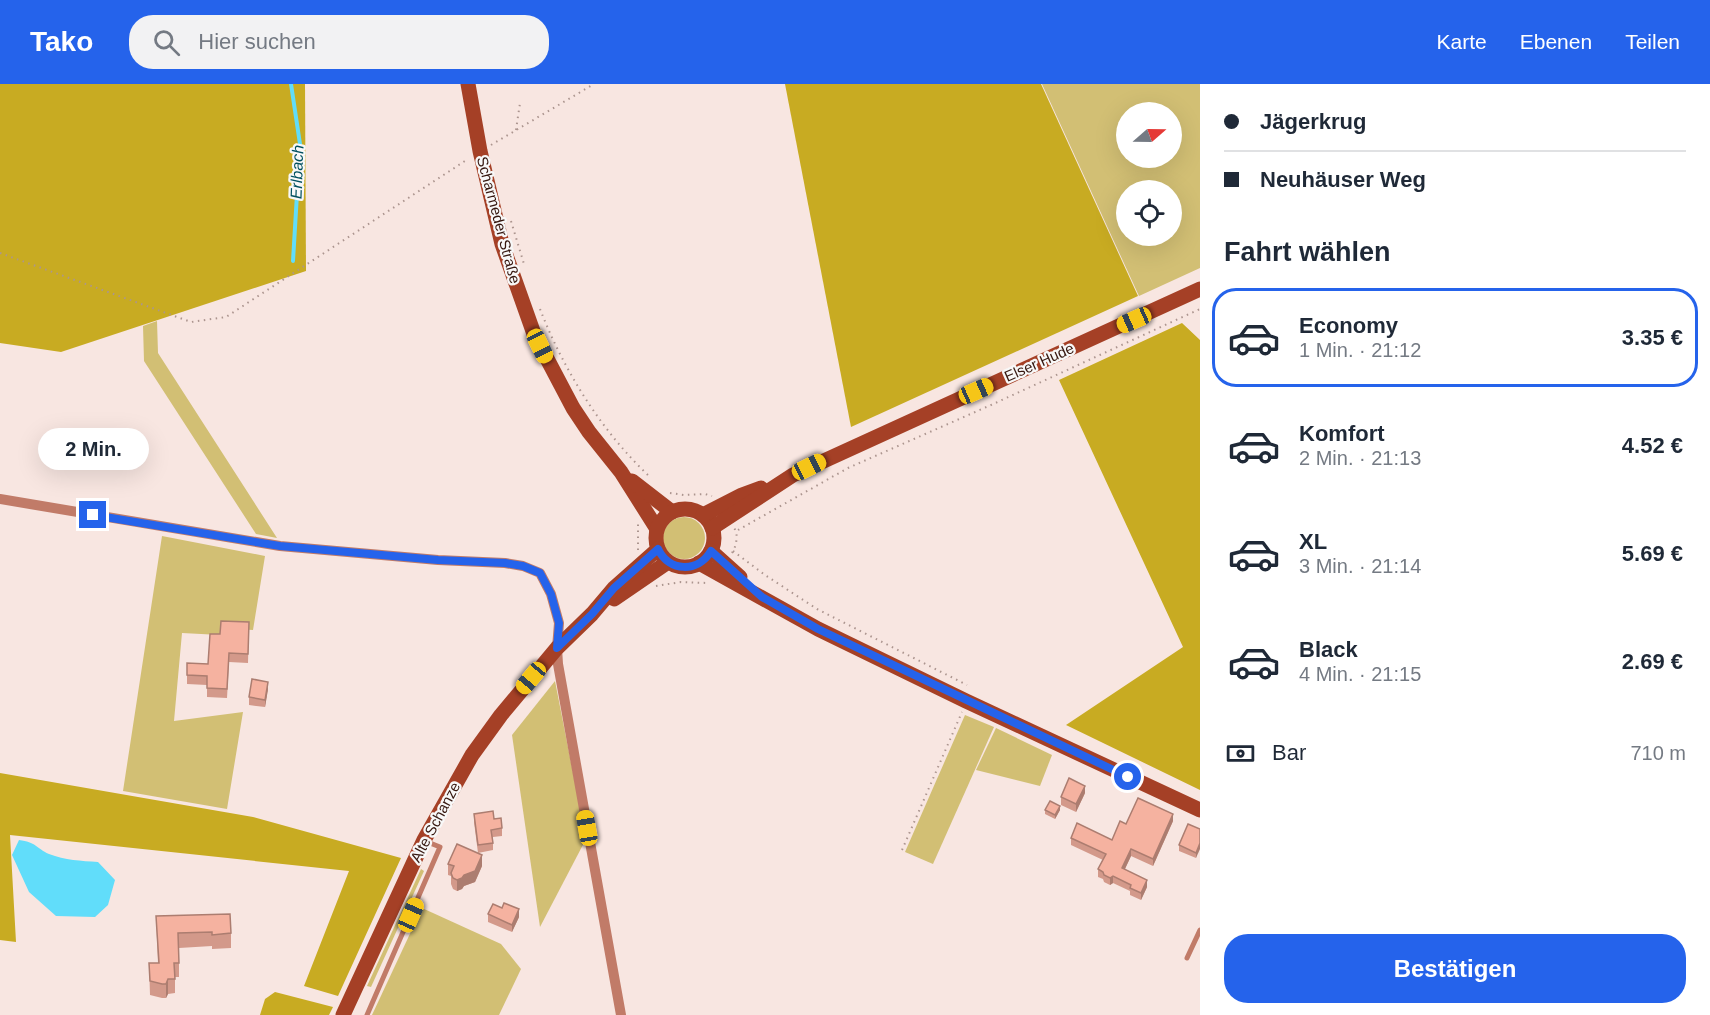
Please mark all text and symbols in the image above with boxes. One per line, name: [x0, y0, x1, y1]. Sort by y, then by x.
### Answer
search box: [129, 15, 549, 69]
text: Tako: [30, 26, 93, 57]
icon: search: [150, 26, 183, 59]
text: Hier suchen: [198, 29, 316, 54]
text: Karte: [1437, 30, 1487, 53]
text: Ebenen: [1520, 30, 1592, 53]
text: Teilen: [1625, 30, 1680, 53]
north arrow: [1116, 102, 1182, 168]
map controls: [1116, 102, 1182, 246]
text: Jägerkrug: [1260, 109, 1366, 134]
water label: Erlbach: [288, 144, 306, 199]
street label: Scharmeder Straße: [474, 155, 524, 285]
text: Neuhäuser Weg: [1260, 167, 1426, 192]
button: locate: [1116, 180, 1182, 246]
text: Fahrt wählen: [1224, 237, 1391, 267]
car: [1114, 304, 1154, 336]
icon: car: [1227, 311, 1281, 365]
text: Economy: [1299, 313, 1398, 338]
text: 3.35 €: [1622, 325, 1683, 350]
car: [524, 326, 556, 366]
street label: Elser Hude: [1002, 339, 1076, 385]
text: 1 Min. · 21:12: [1299, 339, 1421, 361]
car: [956, 375, 996, 407]
icon: car: [1227, 419, 1281, 473]
text: Komfort: [1299, 421, 1385, 446]
callout: 2 Min.: [38, 428, 148, 470]
text: 4.52 €: [1622, 433, 1683, 458]
text: 2 Min.: [65, 438, 122, 460]
text: 2 Min. · 21:13: [1299, 447, 1421, 469]
car: [789, 451, 829, 483]
route end: [79, 501, 106, 528]
icon: car: [1227, 527, 1281, 581]
text: XL: [1299, 529, 1327, 554]
text: 5.69 €: [1622, 541, 1683, 566]
text: 3 Min. · 21:14: [1299, 555, 1421, 577]
icon: car: [1227, 635, 1281, 689]
text: Black: [1299, 637, 1358, 662]
text: 2.69 €: [1622, 649, 1683, 674]
car: [513, 658, 549, 698]
text: 4 Min. · 21:15: [1299, 663, 1421, 685]
icon: cash: [1224, 737, 1257, 770]
text: Bar: [1272, 740, 1306, 765]
text: 710 m: [1630, 742, 1686, 764]
route start: [1114, 763, 1141, 790]
street label: Alte Schanze: [407, 779, 463, 865]
car: [575, 809, 599, 847]
car: [395, 895, 427, 935]
button: Bestätigen: [1224, 934, 1686, 1003]

